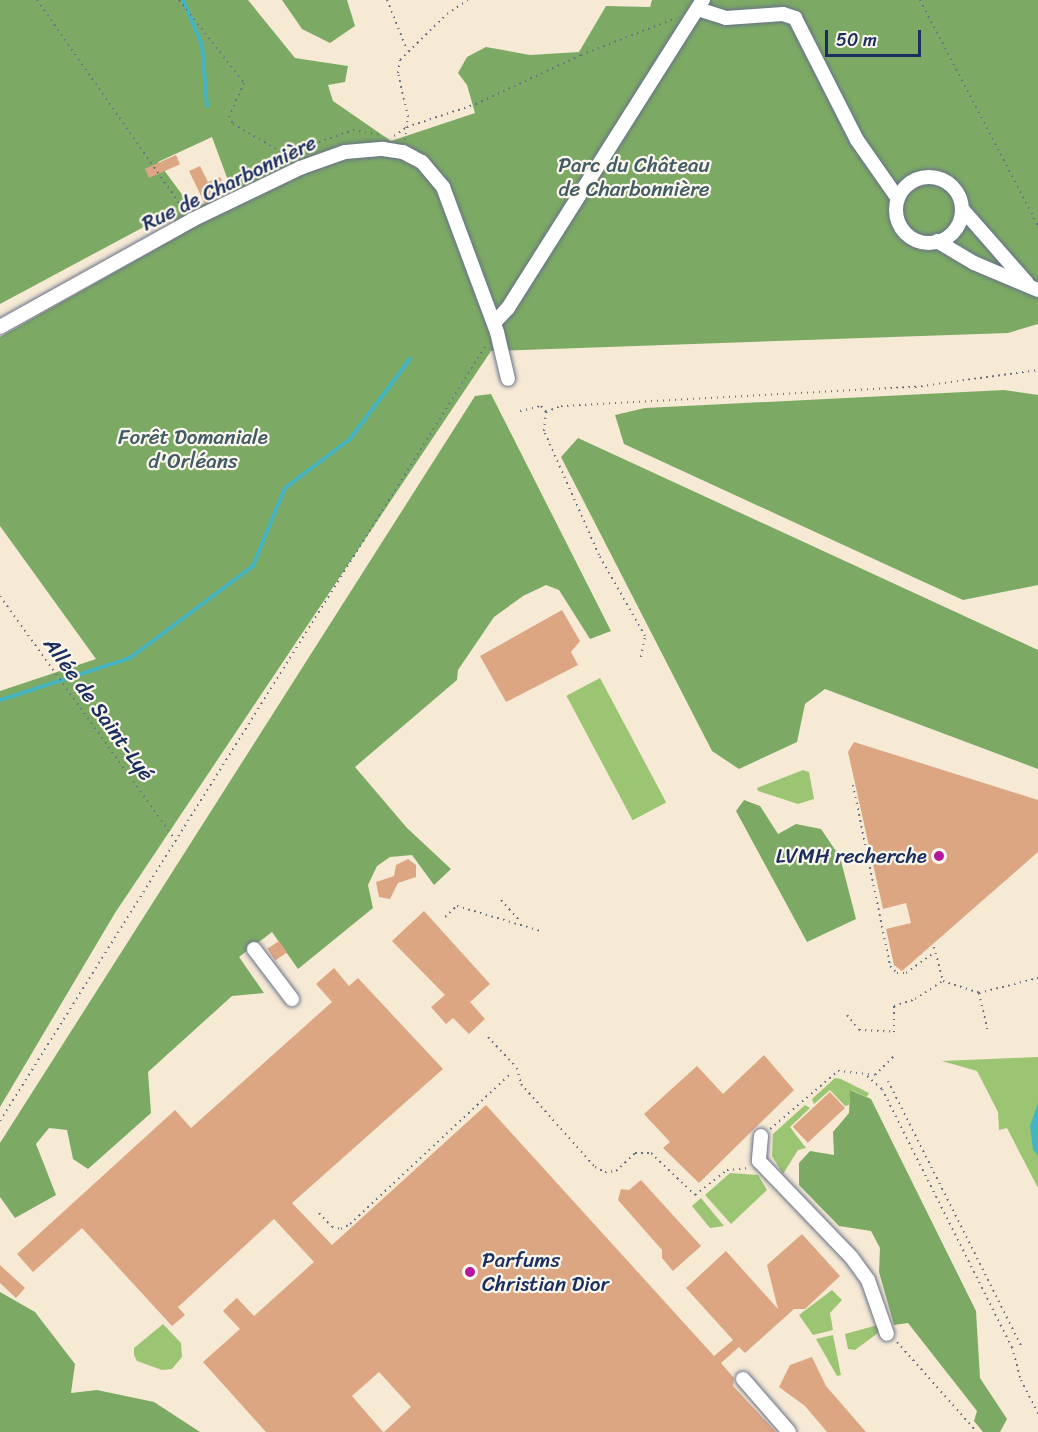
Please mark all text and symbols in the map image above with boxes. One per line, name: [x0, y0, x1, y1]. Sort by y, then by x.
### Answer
scale bar: [828, 18, 924, 56]
text: 50 m: [836, 24, 877, 56]
street label: Rue de Charbonnière: [137, 130, 321, 236]
park label: Parc du Château de Charbonnière: [558, 152, 710, 202]
park label: Forêt Domaniale d'Orléans: [118, 424, 268, 474]
street label: Allée de Saint-Lyé: [39, 632, 159, 786]
place label: LVMH recherche: [776, 843, 927, 869]
marker: LVMH recherche: [932, 849, 946, 863]
place label: Parfums Christian Dior: [482, 1247, 609, 1297]
marker: Parfums Christian Dior: [463, 1265, 477, 1279]

